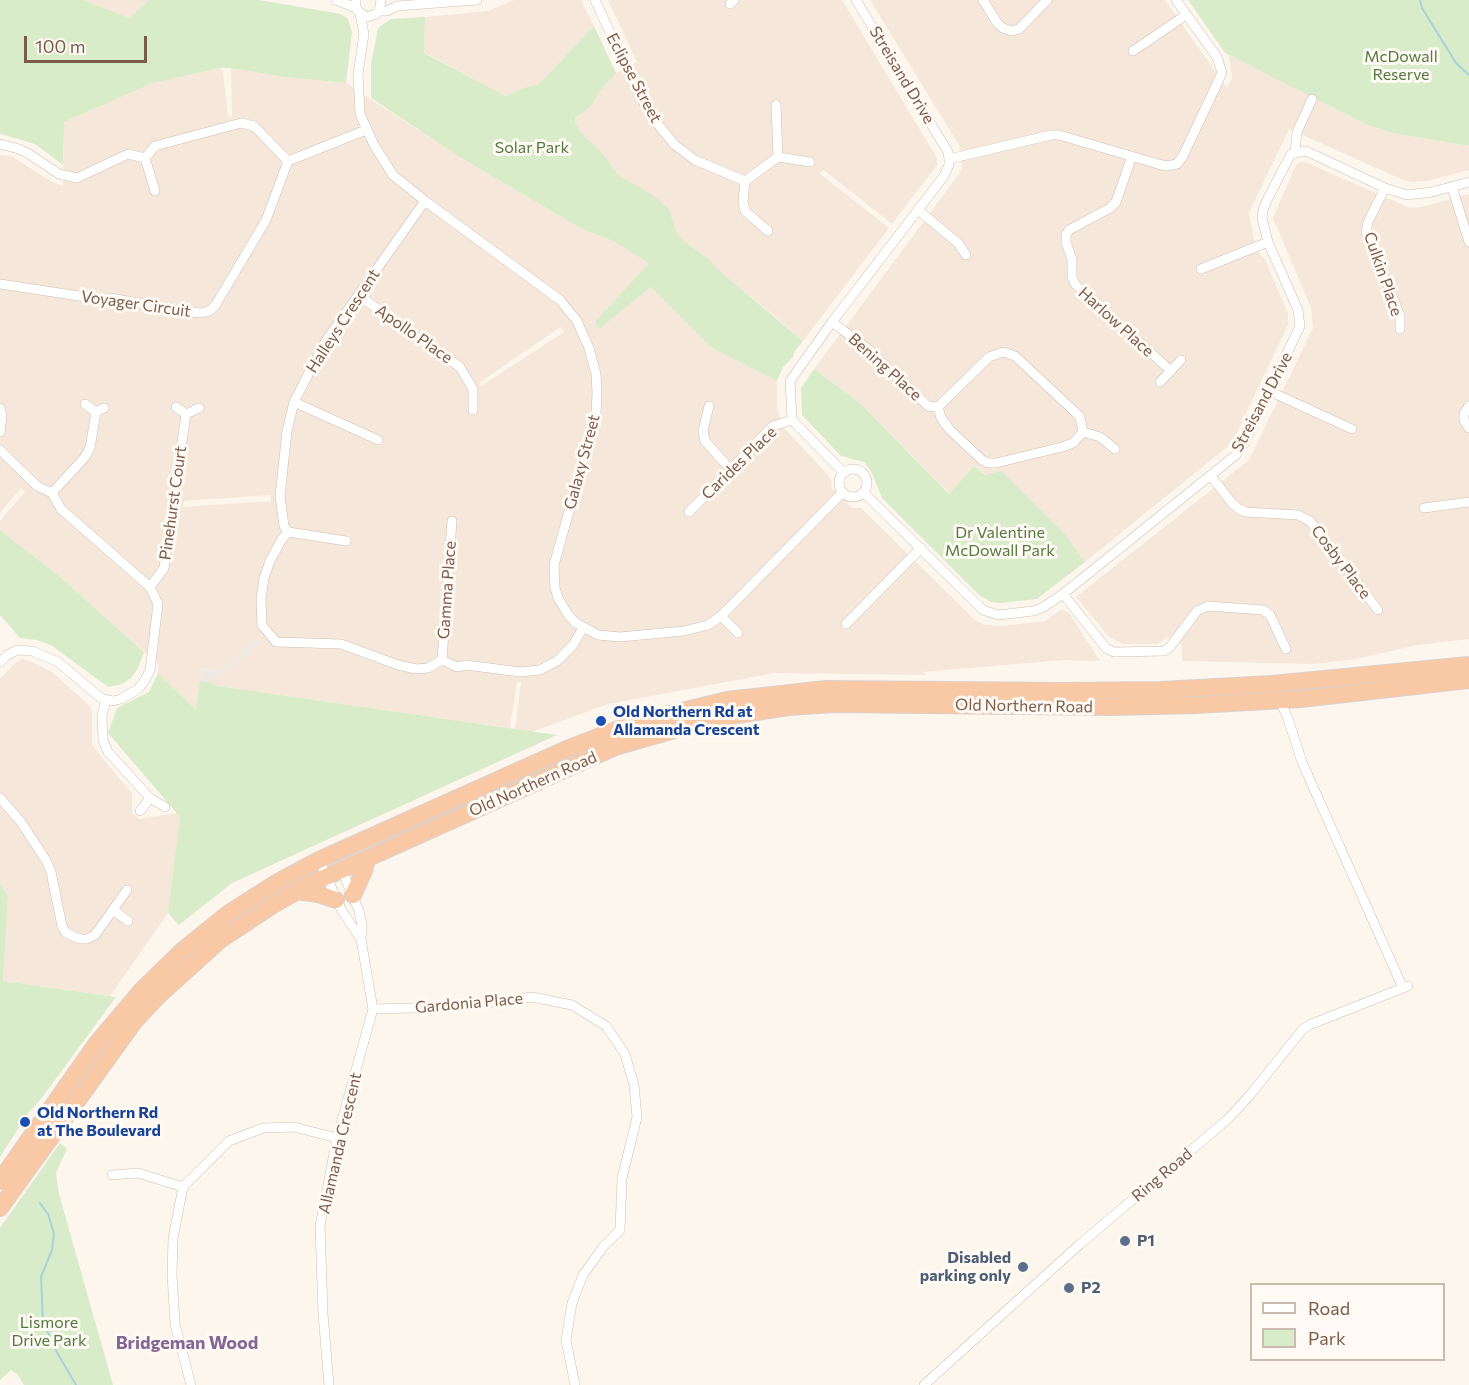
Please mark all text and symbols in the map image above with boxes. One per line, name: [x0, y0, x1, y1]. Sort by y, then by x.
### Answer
street label: Streisand Drive: [865, 23, 939, 127]
scale bar: [27, 24, 150, 62]
street label: Eclipse Street: [602, 30, 666, 126]
text: 100 m: [35, 35, 85, 57]
park label: McDowall Reserve: [1364, 47, 1438, 85]
park label: Solar Park: [495, 138, 569, 158]
street label: Culkin Place: [1360, 229, 1406, 319]
street label: Halleys Crescent: [302, 265, 384, 377]
street label: Harlow Place: [1074, 283, 1158, 361]
street label: Voyager Circuit: [80, 287, 192, 321]
street label: Apollo Place: [372, 300, 456, 368]
street label: Bening Place: [844, 329, 926, 405]
street label: Streisand Drive: [1228, 349, 1296, 455]
street label: Galaxy Street: [560, 412, 604, 512]
street label: Carides Place: [698, 423, 780, 503]
street label: Pinehurst Court: [155, 445, 191, 561]
street label: Cosby Place: [1307, 521, 1375, 603]
park label: Dr Valentine McDowall Park: [945, 523, 1055, 561]
street label: Gamma Place: [434, 540, 460, 640]
street label: Old Northern Road: [955, 695, 1093, 717]
place label: Old Northern Rd at Allamanda Crescent: [613, 702, 760, 740]
marker: Old Northern Rd at Allamanda Crescent: [594, 714, 608, 728]
street label: Old Northern Road: [466, 747, 600, 821]
street label: Gardonia Place: [414, 989, 524, 1017]
street label: Allamanda Crescent: [314, 1070, 366, 1216]
place label: Old Northern Rd at The Boulevard: [37, 1103, 161, 1141]
marker: Old Northern Rd at The Boulevard: [18, 1115, 32, 1129]
street label: Ring Road: [1128, 1144, 1196, 1206]
place label: P1: [1137, 1231, 1155, 1251]
marker: P1: [1118, 1234, 1132, 1248]
place label: Disabled parking only: [920, 1248, 1011, 1286]
marker: Disabled parking only: [1016, 1260, 1030, 1274]
place label: P2: [1081, 1278, 1100, 1298]
marker: P2: [1062, 1281, 1076, 1295]
legend: [1250, 1283, 1445, 1361]
text: Road: [1308, 1297, 1350, 1319]
park label: Lismore Drive Park: [11, 1313, 87, 1351]
text: Park: [1308, 1327, 1346, 1349]
district label: Bridgeman Wood: [116, 1332, 258, 1354]

